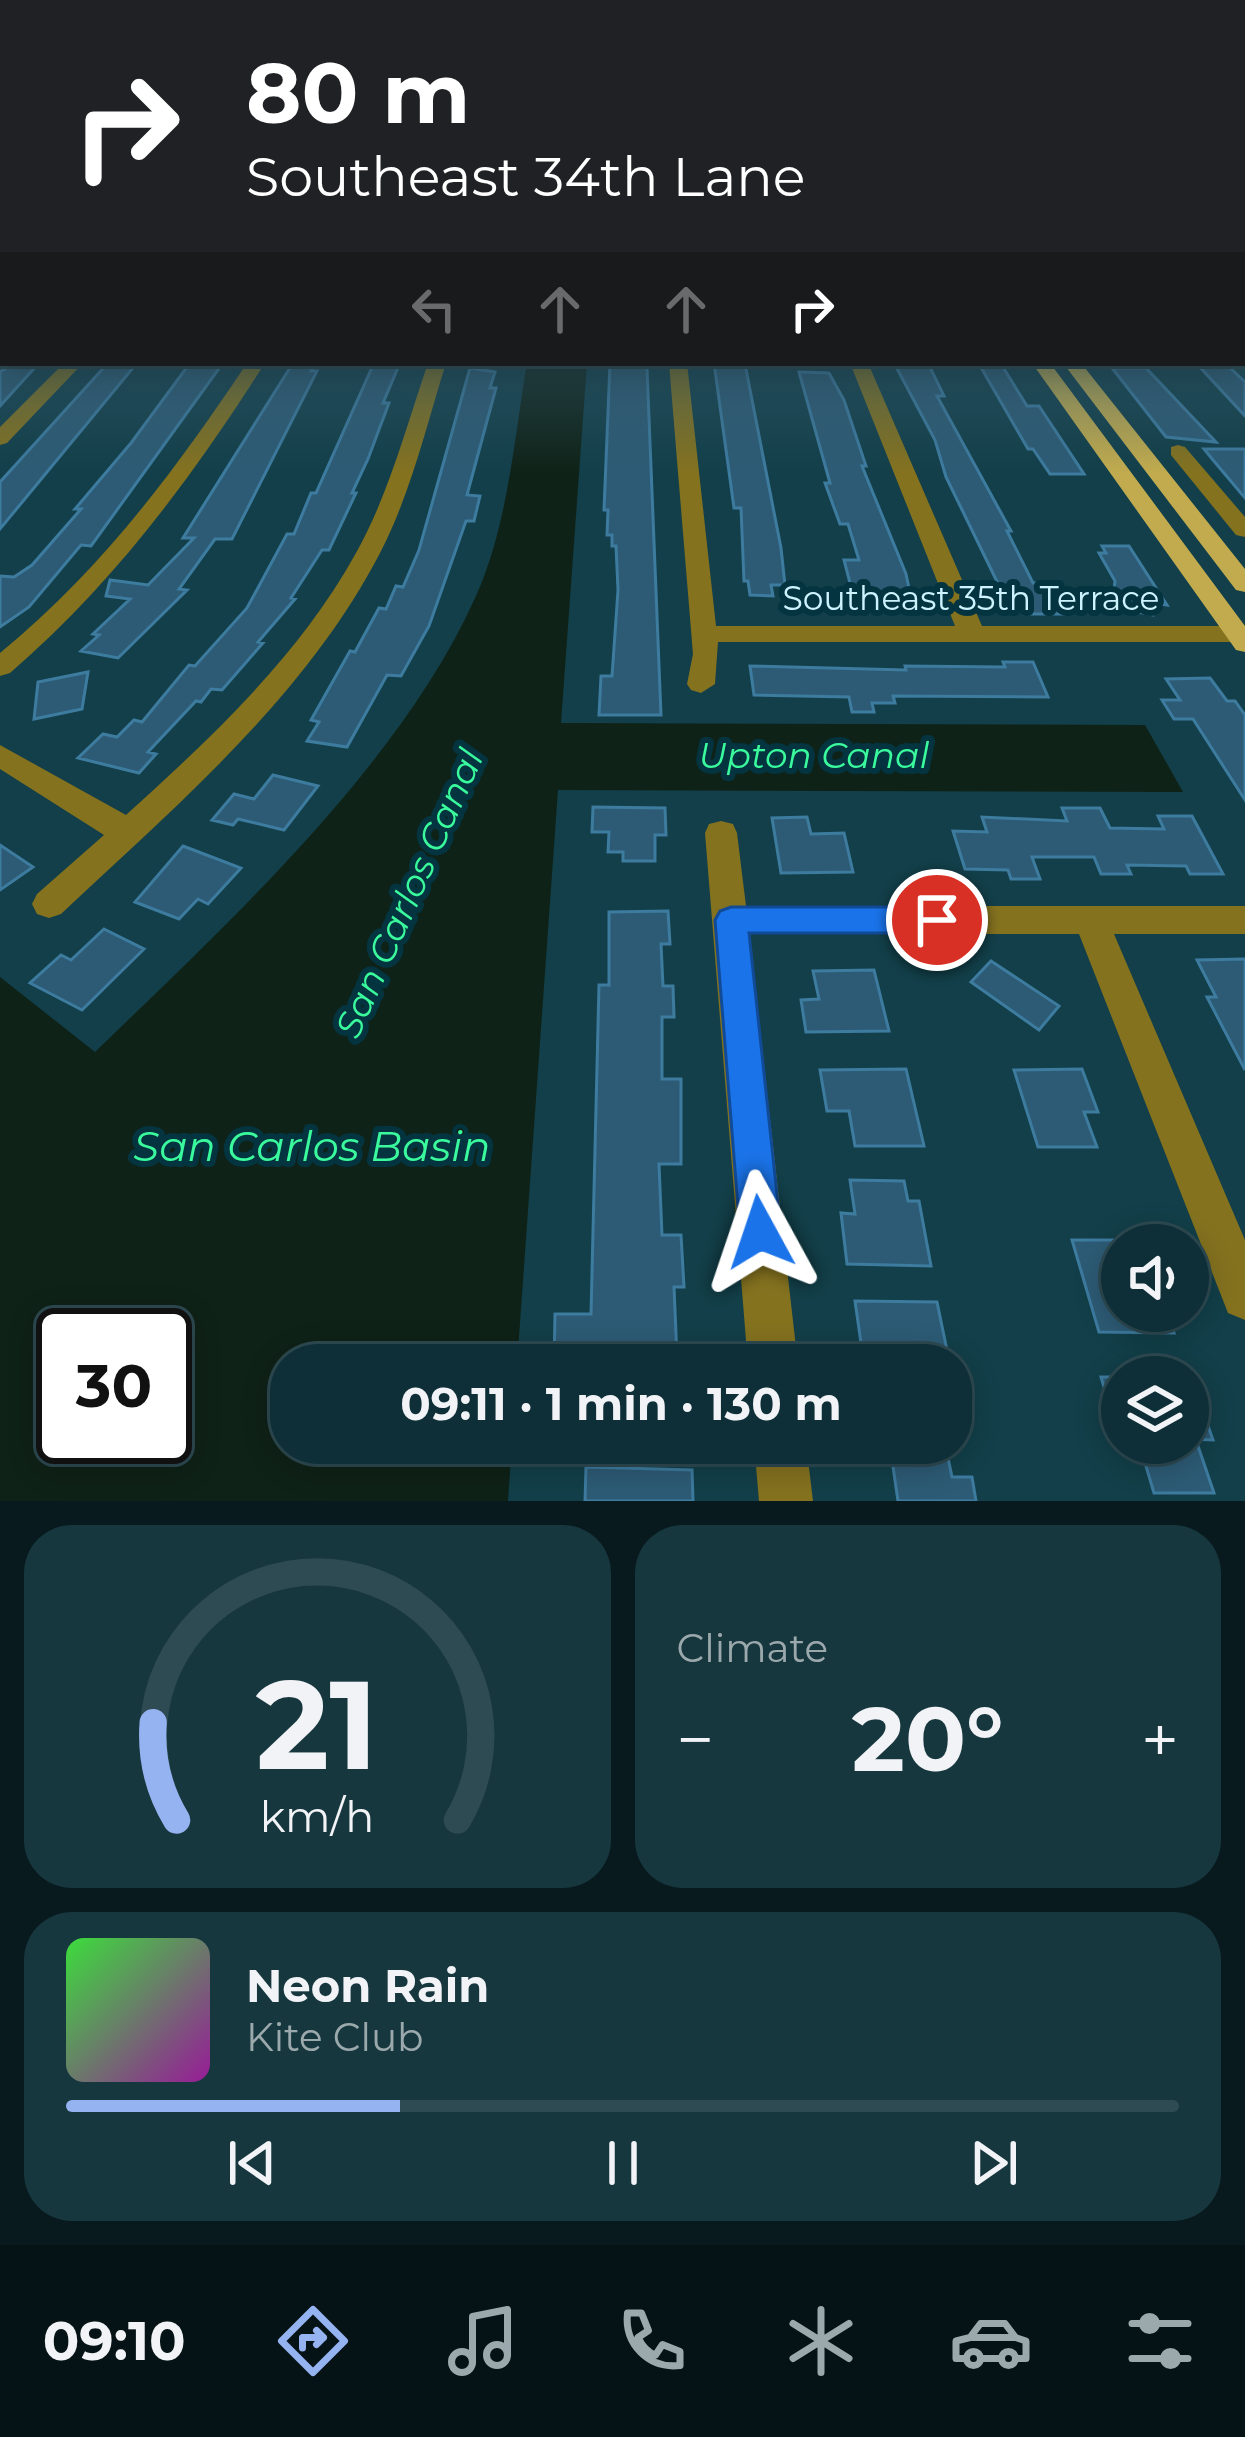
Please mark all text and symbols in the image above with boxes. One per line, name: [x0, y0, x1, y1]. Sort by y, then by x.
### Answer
text: 80 m: [246, 42, 470, 144]
icon: right: [48, 48, 204, 204]
text: Southeast 34th Lane: [246, 144, 805, 210]
icon: left: [401, 276, 467, 342]
icon: ahead: [527, 276, 593, 342]
icon: ahead: [653, 276, 719, 342]
icon: right: [779, 276, 845, 342]
street label: Southeast 35th Terrace: [783, 578, 1159, 618]
water label: Upton Canal: [699, 733, 929, 777]
water label: San Carlos Canal: [326, 742, 492, 1044]
pin: [886, 869, 988, 971]
icon: arrive: [904, 887, 970, 953]
water label: San Carlos Basin: [133, 1120, 491, 1172]
position arrow: [697, 1169, 823, 1295]
map controls: [1101, 1224, 1209, 1464]
button: sound: [1101, 1224, 1209, 1332]
speed limit sign: 30: [36, 1308, 192, 1464]
button: layers: [1101, 1356, 1209, 1464]
text: 09:11 · 1 min · 130 m: [400, 1376, 842, 1431]
text: Climate: [677, 1624, 828, 1672]
text: 21: [256, 1648, 379, 1800]
text: 20°: [852, 1684, 1004, 1794]
text: −: [677, 1699, 714, 1780]
text: +: [1141, 1699, 1179, 1780]
text: km/h: [260, 1789, 374, 1842]
text: Neon Rain: [246, 1958, 489, 2013]
text: Kite Club: [246, 2013, 424, 2061]
icon: previous: [219, 2130, 285, 2196]
icon: pause: [590, 2130, 656, 2196]
icon: next: [961, 2130, 1027, 2196]
icon: directions: [271, 2299, 355, 2383]
icon: music: [441, 2299, 525, 2383]
icon: phone: [610, 2299, 694, 2383]
icon: climate: [779, 2299, 863, 2383]
icon: car: [949, 2299, 1033, 2383]
icon: filters: [1118, 2299, 1202, 2383]
text: 09:10: [43, 2308, 186, 2374]

